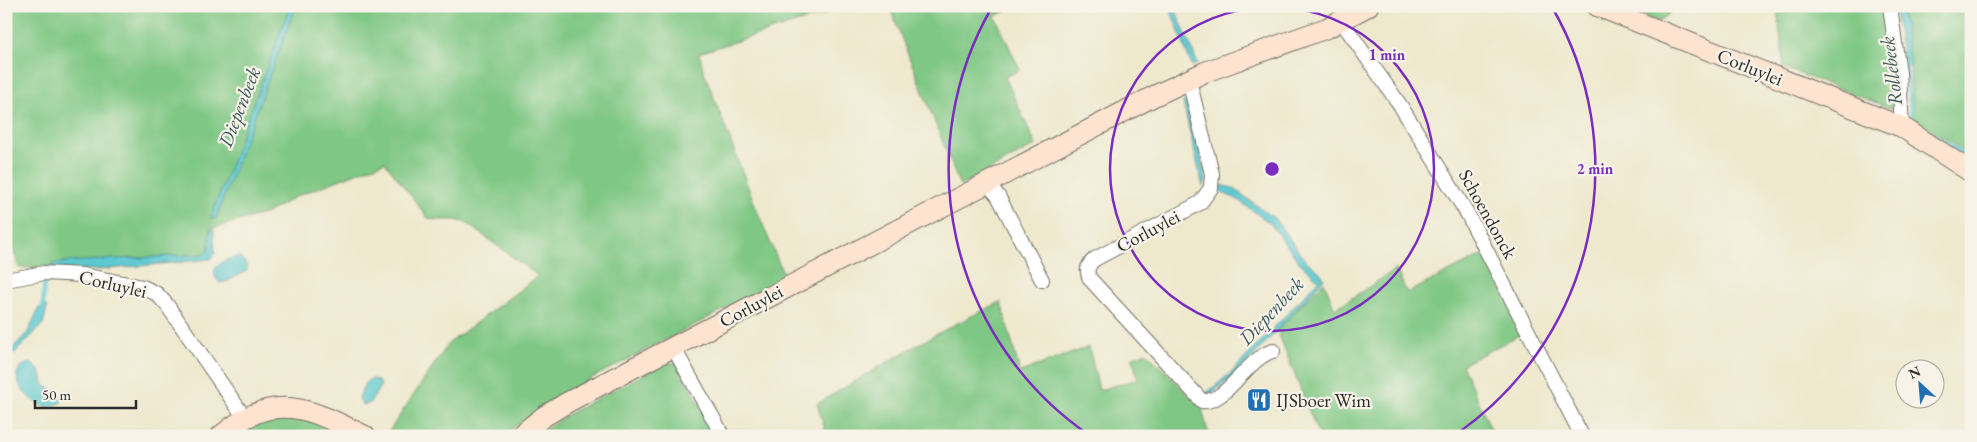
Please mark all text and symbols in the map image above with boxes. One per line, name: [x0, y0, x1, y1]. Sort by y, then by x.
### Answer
water label: Rollebeek: [1874, 35, 1908, 107]
street label: Corluylei: [1713, 43, 1787, 92]
text: 1 min: [1369, 45, 1406, 64]
water label: Diepenbeek: [211, 63, 266, 152]
text: 2 min: [1577, 159, 1614, 178]
centre of rings: [1263, 160, 1281, 178]
street label: Schoendonck: [1453, 165, 1523, 264]
street label: Corluylei: [1112, 204, 1185, 258]
street label: Corluylei: [77, 264, 150, 304]
water label: Diepenbeek: [1232, 271, 1309, 351]
street label: Corluylei: [715, 279, 788, 333]
north arrow: [1894, 360, 1944, 410]
text: N: [1905, 361, 1924, 383]
scale bar: [35, 377, 136, 409]
text: 50 m: [42, 385, 71, 404]
restaurant icon: IJSboer Wim: [1246, 387, 1272, 413]
place label: IJSboer Wim: [1276, 388, 1371, 413]

